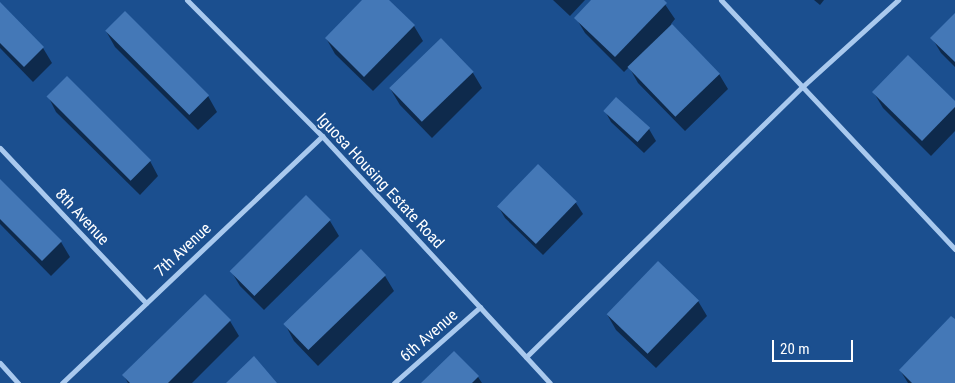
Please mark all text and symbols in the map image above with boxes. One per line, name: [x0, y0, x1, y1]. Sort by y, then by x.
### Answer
street label: Iguosa Housing Estate Road: [312, 109, 448, 253]
street label: 8th Avenue: [51, 185, 113, 249]
street label: 7th Avenue: [151, 219, 215, 281]
street label: 6th Avenue: [396, 306, 462, 366]
scale bar: [775, 330, 856, 362]
text: 20 m: [780, 340, 810, 358]

